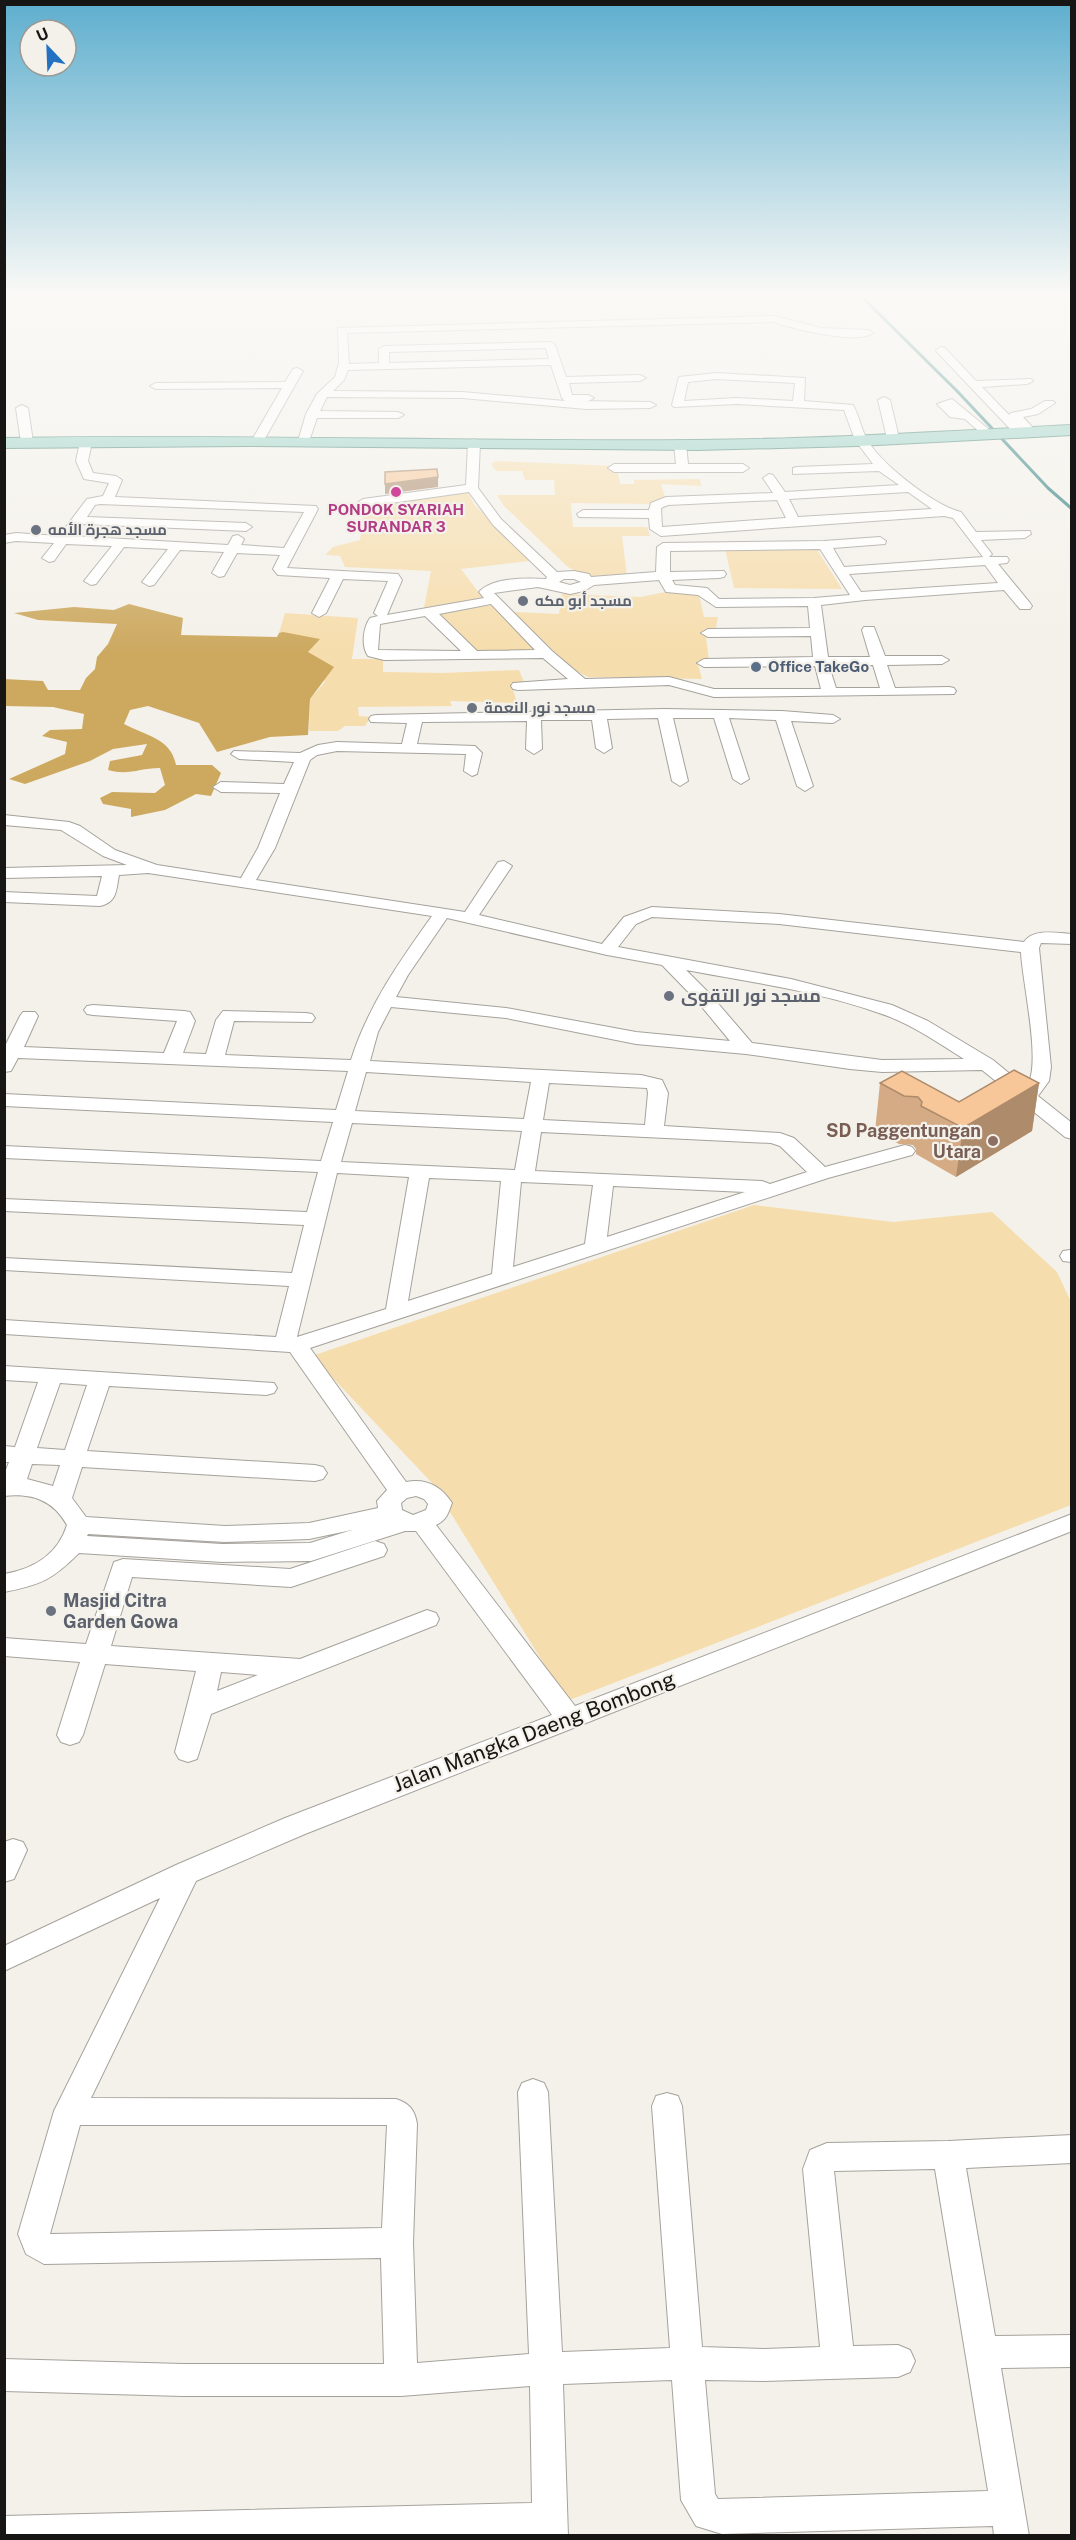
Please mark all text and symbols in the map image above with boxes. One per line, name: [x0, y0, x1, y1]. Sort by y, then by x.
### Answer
north arrow: [18, 18, 78, 78]
text: U: [33, 24, 51, 46]
marker: PONDOK SYARIAH SURANDAR 3: [389, 485, 403, 499]
place label: PONDOK SYARIAH SURANDAR 3: [328, 501, 464, 535]
place label: مسجد هجرة الأمه: [48, 521, 167, 539]
marker: مسجد هجرة الأمه: [29, 523, 43, 537]
place label: مسجد أبو مكه: [535, 591, 632, 610]
marker: مسجد أبو مكه: [516, 594, 530, 608]
place label: Office TakeGo: [768, 658, 869, 675]
marker: Office TakeGo: [749, 660, 763, 674]
place label: مسجد نور النعمة: [484, 699, 596, 717]
marker: مسجد نور النعمة: [465, 701, 479, 715]
place label: مسجد نور التقوى: [681, 985, 821, 1007]
marker: مسجد نور التقوى: [662, 989, 676, 1003]
place label: SD Paggentungan Utara: [826, 1120, 981, 1162]
marker: SD Paggentungan Utara: [986, 1134, 1000, 1148]
place label: Masjid Citra Garden Gowa: [63, 1590, 178, 1632]
marker: Masjid Citra Garden Gowa: [44, 1604, 58, 1618]
street label: Jalan Mangka Daeng Bombong: [389, 1666, 679, 1797]

